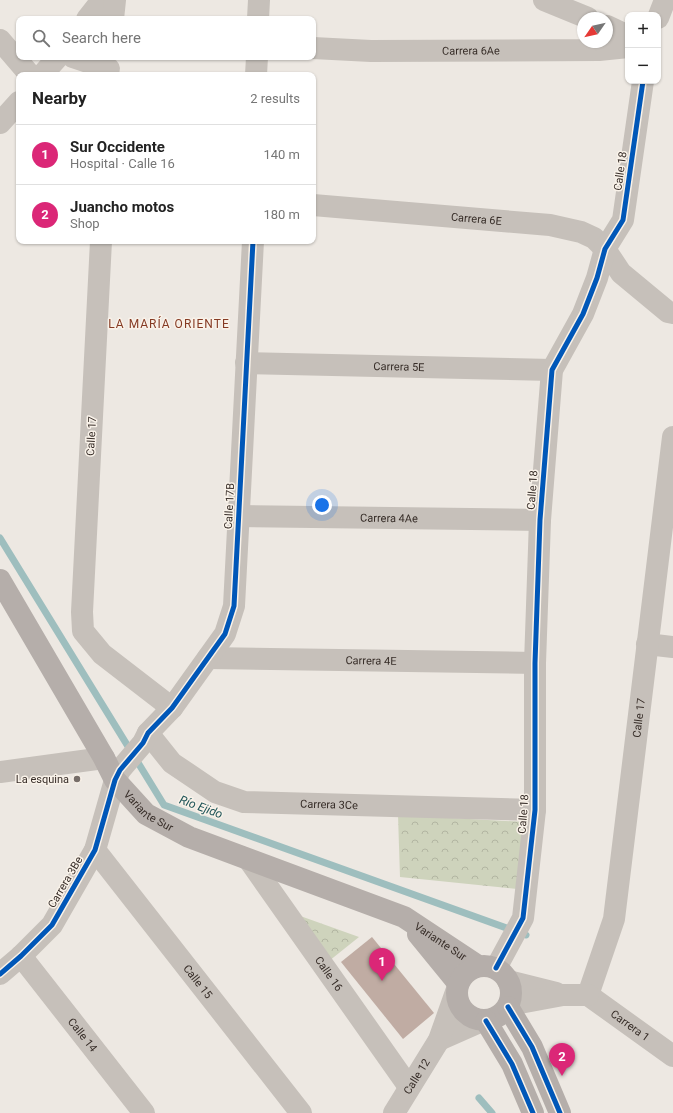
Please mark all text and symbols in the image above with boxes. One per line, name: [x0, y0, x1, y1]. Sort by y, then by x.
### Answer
north arrow: [577, 12, 613, 48]
map controls: [625, 12, 661, 84]
button: +: [625, 12, 661, 48]
search box: [16, 16, 316, 60]
icon: search: [30, 27, 52, 49]
text: Search here: [62, 29, 141, 47]
street label: Carrera 6Ae: [442, 44, 500, 58]
button: −: [625, 48, 661, 84]
text: Nearby: [32, 88, 87, 108]
text: 2 results: [250, 91, 300, 106]
text: Sur Occidente: [70, 138, 165, 156]
text: 1: [41, 147, 49, 162]
text: 140 m: [263, 147, 300, 162]
street label: Calle 18: [611, 151, 630, 191]
text: Hospital · Calle 16: [70, 156, 175, 171]
text: Juancho motos: [70, 198, 174, 216]
text: 2: [41, 207, 49, 222]
text: 180 m: [263, 207, 300, 222]
street label: Carrera 6E: [450, 211, 502, 228]
text: Shop: [70, 216, 100, 231]
district label: LA MARÍA ORIENTE: [108, 316, 230, 331]
street label: Carrera 5E: [373, 360, 425, 374]
street label: Calle 17: [84, 416, 99, 456]
street label: Calle 18: [525, 470, 540, 510]
street label: Calle 17B: [222, 482, 237, 529]
your location: [312, 495, 332, 515]
street label: Carrera 4Ae: [360, 512, 418, 525]
street label: Carrera 4E: [345, 654, 397, 668]
street label: Calle 17: [630, 698, 648, 738]
place label: La esquina: [16, 773, 69, 786]
marker: La esquina: [72, 774, 82, 784]
street label: Variante Sur: [121, 788, 176, 835]
water label: Río Ejido: [177, 793, 225, 821]
street label: Calle 18: [516, 794, 531, 834]
street label: Carrera 3Ce: [300, 798, 358, 812]
street label: Carrera 3Be: [45, 854, 85, 910]
street label: Variante Sur: [412, 920, 469, 964]
pin: 1: [369, 948, 395, 981]
street label: Calle 16: [312, 954, 345, 994]
street label: Calle 15: [180, 962, 215, 1001]
street label: Carrera 1: [608, 1007, 652, 1044]
street label: Calle 14: [65, 1015, 100, 1055]
pin: 2: [549, 1043, 575, 1076]
street label: Calle 12: [401, 1056, 433, 1097]

